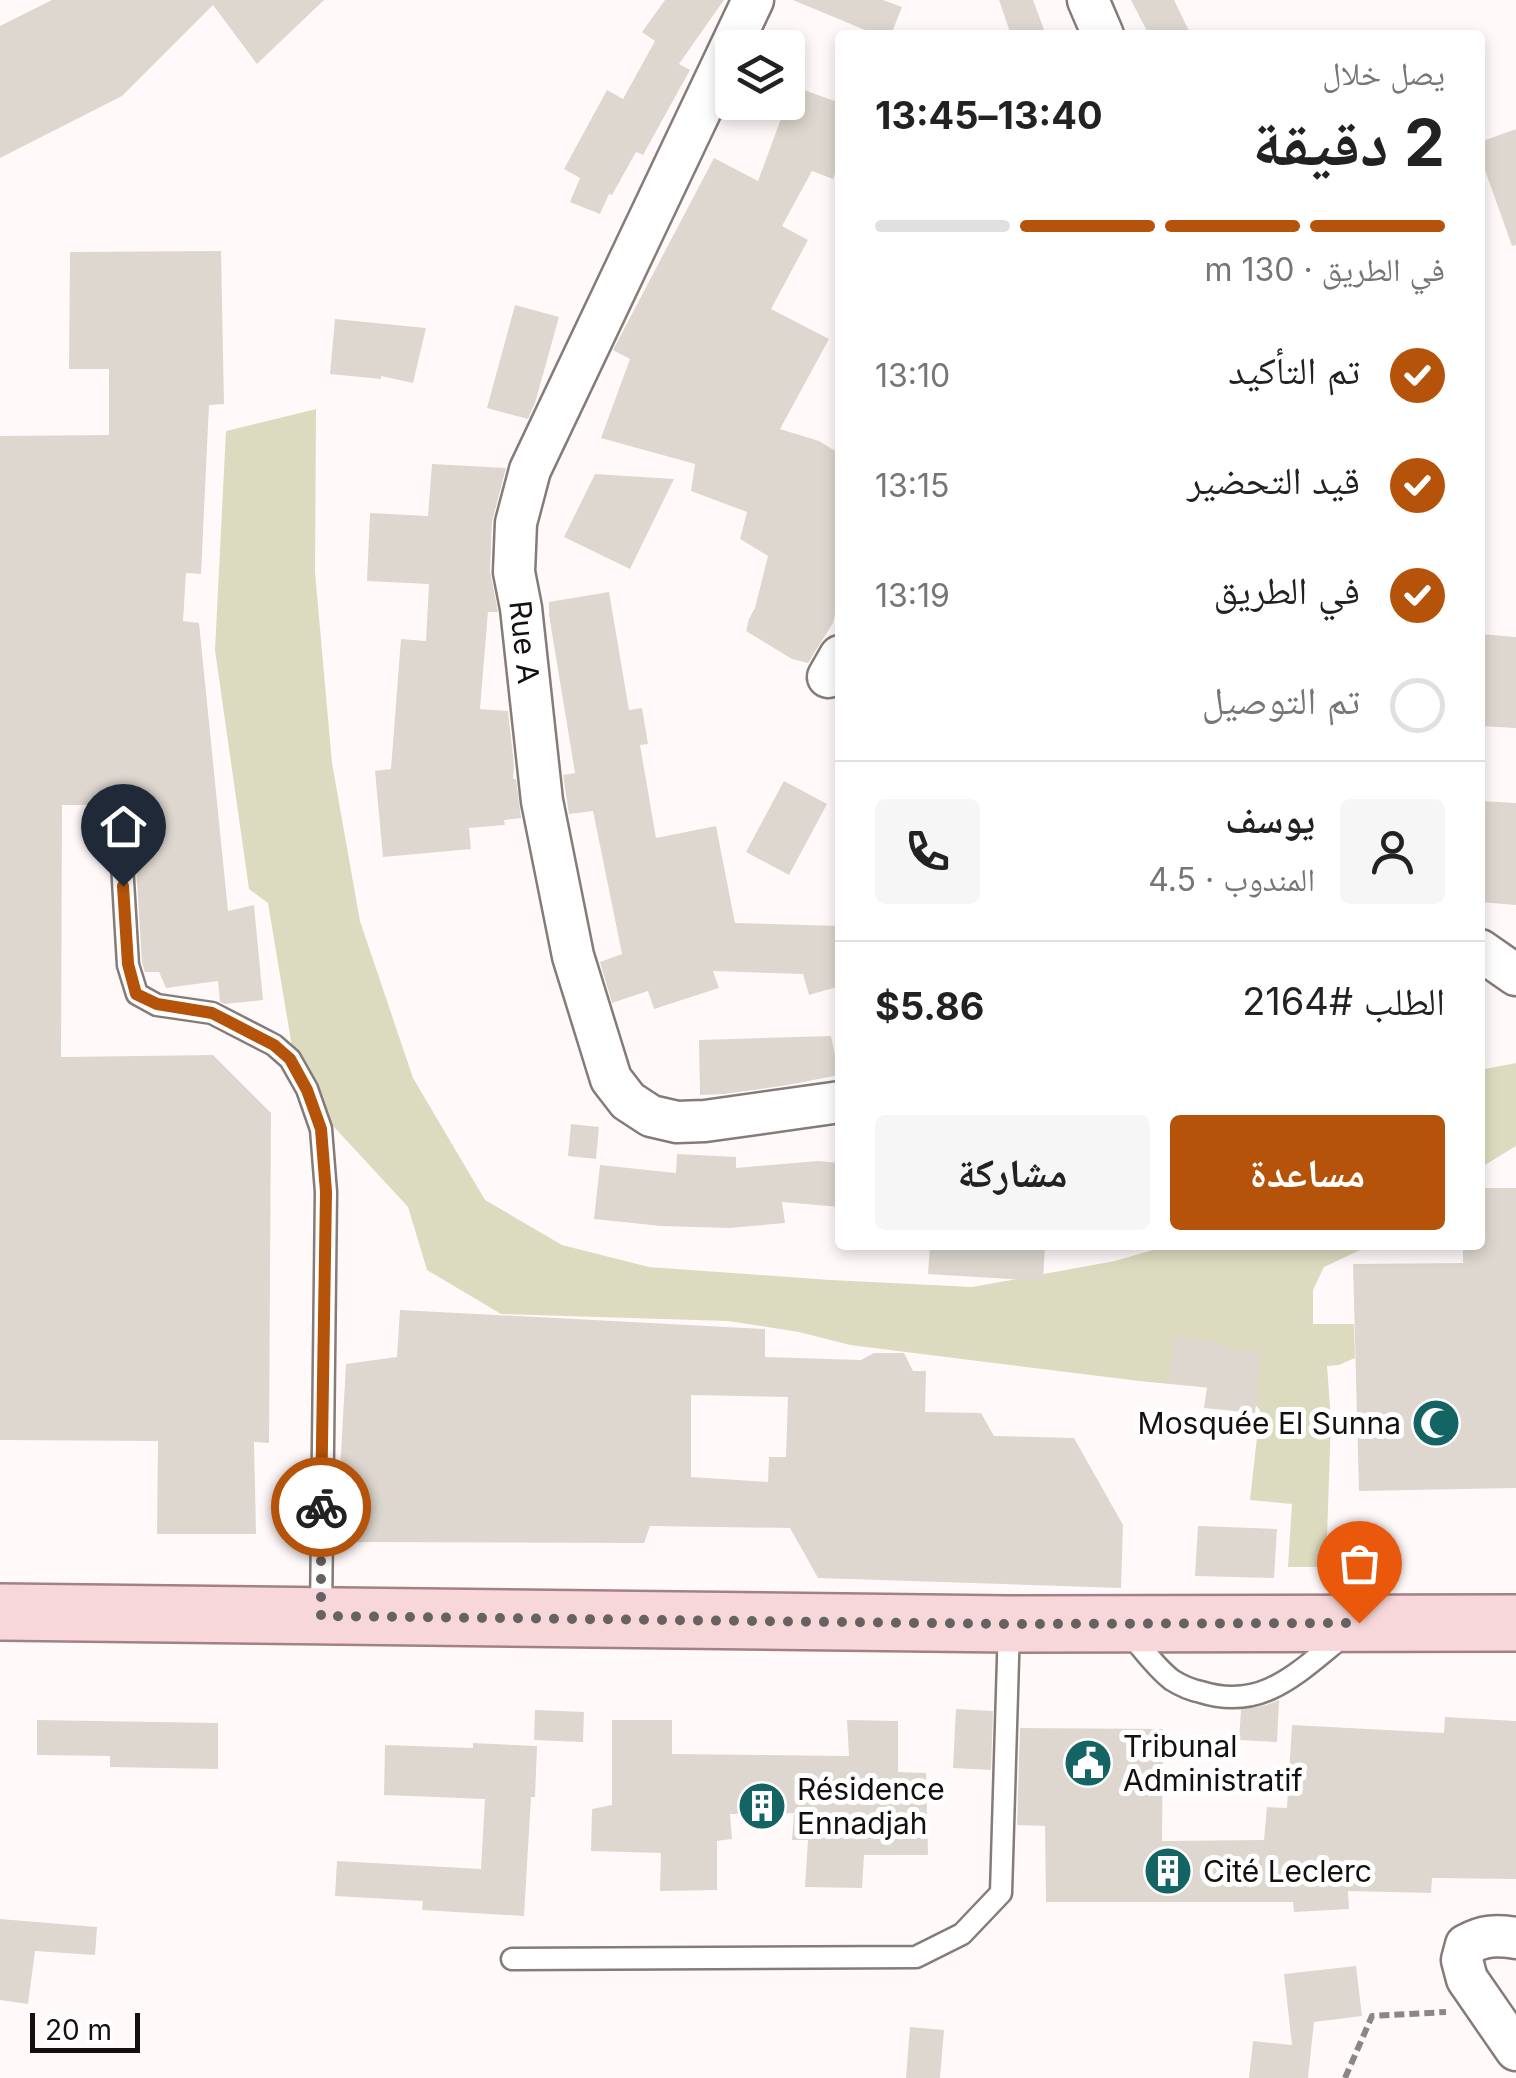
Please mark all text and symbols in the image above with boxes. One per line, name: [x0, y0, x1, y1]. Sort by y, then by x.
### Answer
map controls: [715, 30, 805, 120]
button: layers: [715, 30, 805, 120]
text: يصل خلال: [1322, 54, 1445, 93]
text: 13:40–13:45: [875, 92, 1103, 138]
text: 2 دقيقة: [1252, 103, 1445, 182]
text: في الطريق · 130 m: [1204, 250, 1445, 289]
text: تم التأكيد: [1228, 347, 1360, 393]
icon: check: [1390, 348, 1445, 403]
text: 13:10: [875, 356, 950, 395]
text: قيد التحضير: [1187, 457, 1360, 503]
icon: check: [1390, 458, 1445, 513]
text: 13:15: [875, 466, 949, 505]
text: في الطريق: [1213, 567, 1360, 613]
icon: check: [1390, 568, 1445, 623]
text: 13:19: [875, 576, 950, 615]
street label: Rue A: [502, 598, 547, 686]
text: تم التوصيل: [1202, 677, 1360, 723]
pin: [81, 784, 166, 887]
text: يوسف: [1225, 796, 1315, 842]
icon: home: [96, 799, 151, 854]
button: phone: [875, 799, 980, 904]
button: person: [1340, 799, 1445, 904]
text: المندوب · 4.5: [1148, 860, 1315, 899]
text: الطلب #2164: [1242, 978, 1445, 1024]
text: $5.86: [875, 983, 984, 1029]
button: مشاركة: [875, 1115, 1150, 1230]
button: مساعدة: [1170, 1115, 1445, 1230]
mosque icon: Mosquée El Sunna: [1410, 1397, 1462, 1449]
place label: Mosquée El Sunna: [1138, 1405, 1401, 1441]
courier: [271, 1457, 371, 1557]
icon: bike: [294, 1480, 349, 1535]
pin: [1317, 1521, 1402, 1624]
icon: bag: [1332, 1536, 1387, 1591]
place label: Tribunal Administratif: [1123, 1728, 1303, 1798]
public building icon: Tribunal Administratif: [1062, 1737, 1114, 1789]
place label: Résidence Ennadjah: [797, 1771, 945, 1841]
building icon: Résidence Ennadjah: [736, 1780, 788, 1832]
building icon: Cité Leclerc: [1142, 1845, 1194, 1897]
place label: Cité Leclerc: [1203, 1853, 1372, 1889]
scale bar: [30, 2008, 140, 2052]
text: 20 m: [45, 2013, 112, 2047]

